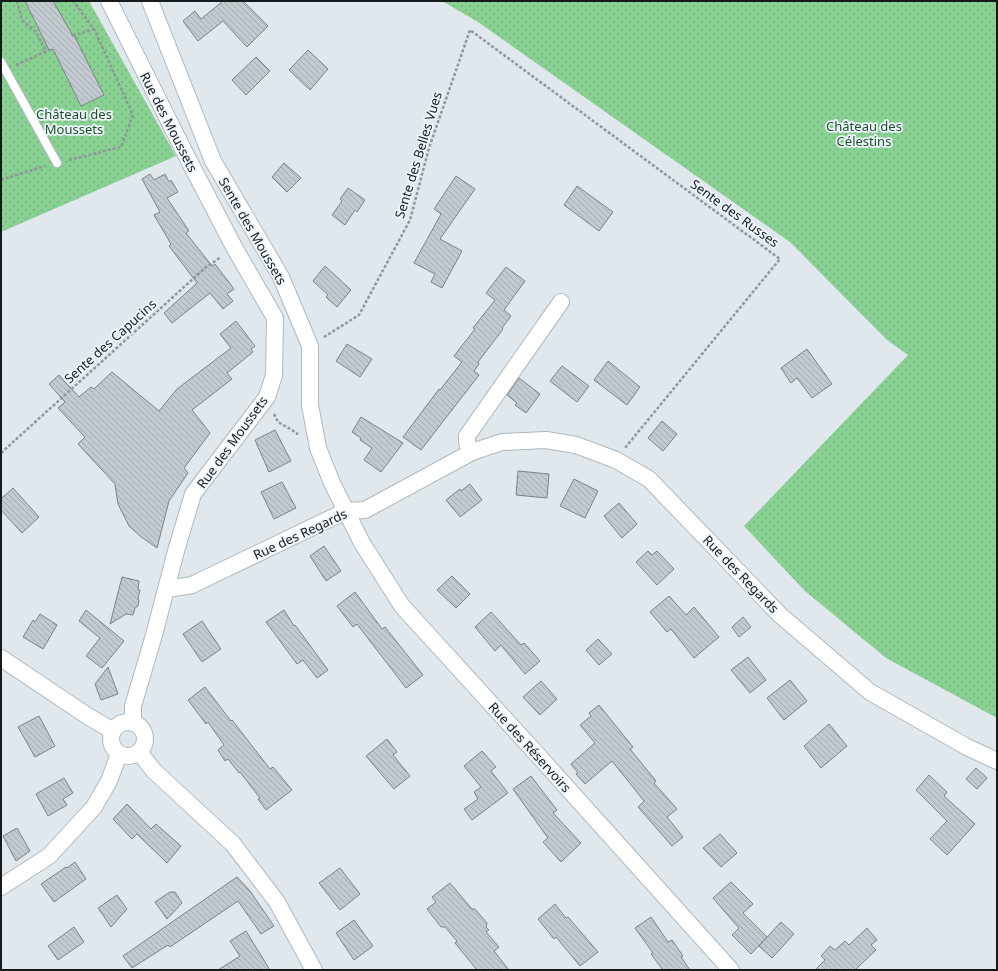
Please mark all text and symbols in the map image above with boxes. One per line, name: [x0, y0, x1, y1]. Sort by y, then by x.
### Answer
street label: Rue des Moussets: [136, 69, 202, 175]
street label: Sente des Belles Vues: [390, 89, 446, 221]
park label: Château des Moussets: [36, 105, 112, 138]
park label: Château des Célestins: [826, 117, 902, 150]
street label: Sente des Moussets: [215, 174, 291, 288]
street label: Sente des Russes: [687, 175, 783, 251]
street label: Sente des Capucins: [60, 295, 160, 387]
street label: Rue des Moussets: [192, 392, 272, 492]
street label: Rue des Regards: [250, 504, 350, 564]
street label: Rue des Regards: [699, 531, 783, 617]
street label: Rue des Réservoirs: [485, 698, 575, 796]

